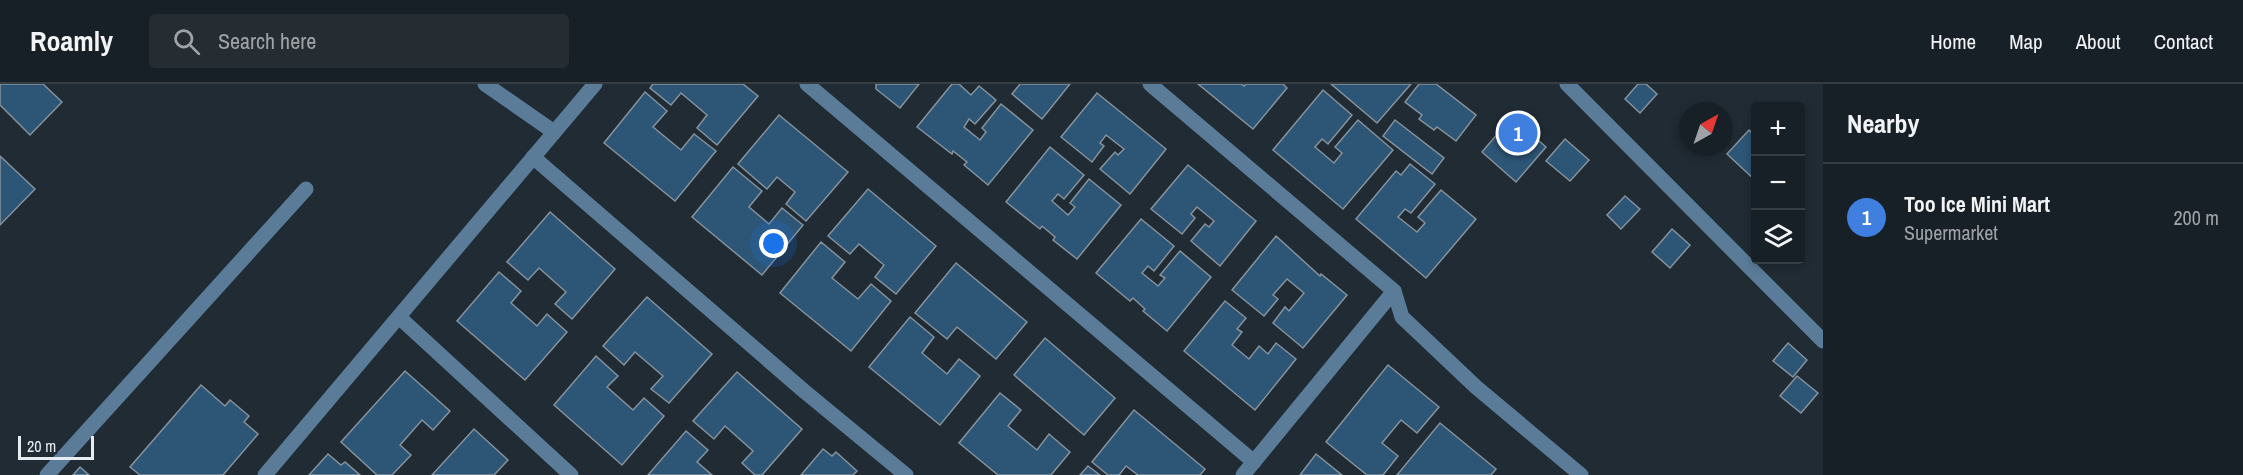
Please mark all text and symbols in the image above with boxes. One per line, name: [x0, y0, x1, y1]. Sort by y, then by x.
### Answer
search box: [149, 14, 569, 68]
text: Roamly: [30, 22, 113, 60]
icon: search: [170, 25, 203, 58]
text: Search here: [218, 26, 316, 56]
text: Home: [1930, 27, 1976, 56]
text: Map: [2009, 27, 2043, 56]
text: About: [2076, 27, 2121, 56]
text: Contact: [2154, 27, 2213, 56]
north arrow: [1679, 102, 1733, 156]
map controls: [1751, 102, 1805, 264]
button: +: [1751, 102, 1805, 156]
text: Nearby: [1847, 106, 1919, 141]
pin: 1: [1498, 110, 1538, 156]
button: −: [1751, 156, 1805, 210]
text: Too Ice Mini Mart: [1904, 189, 2050, 219]
text: 1: [1862, 204, 1871, 231]
text: 200 m: [2173, 204, 2219, 231]
button: layers: [1751, 210, 1805, 264]
text: Supermarket: [1904, 219, 1998, 246]
your location: [759, 229, 788, 258]
scale bar: [18, 433, 94, 460]
text: 20 m: [27, 435, 56, 457]

